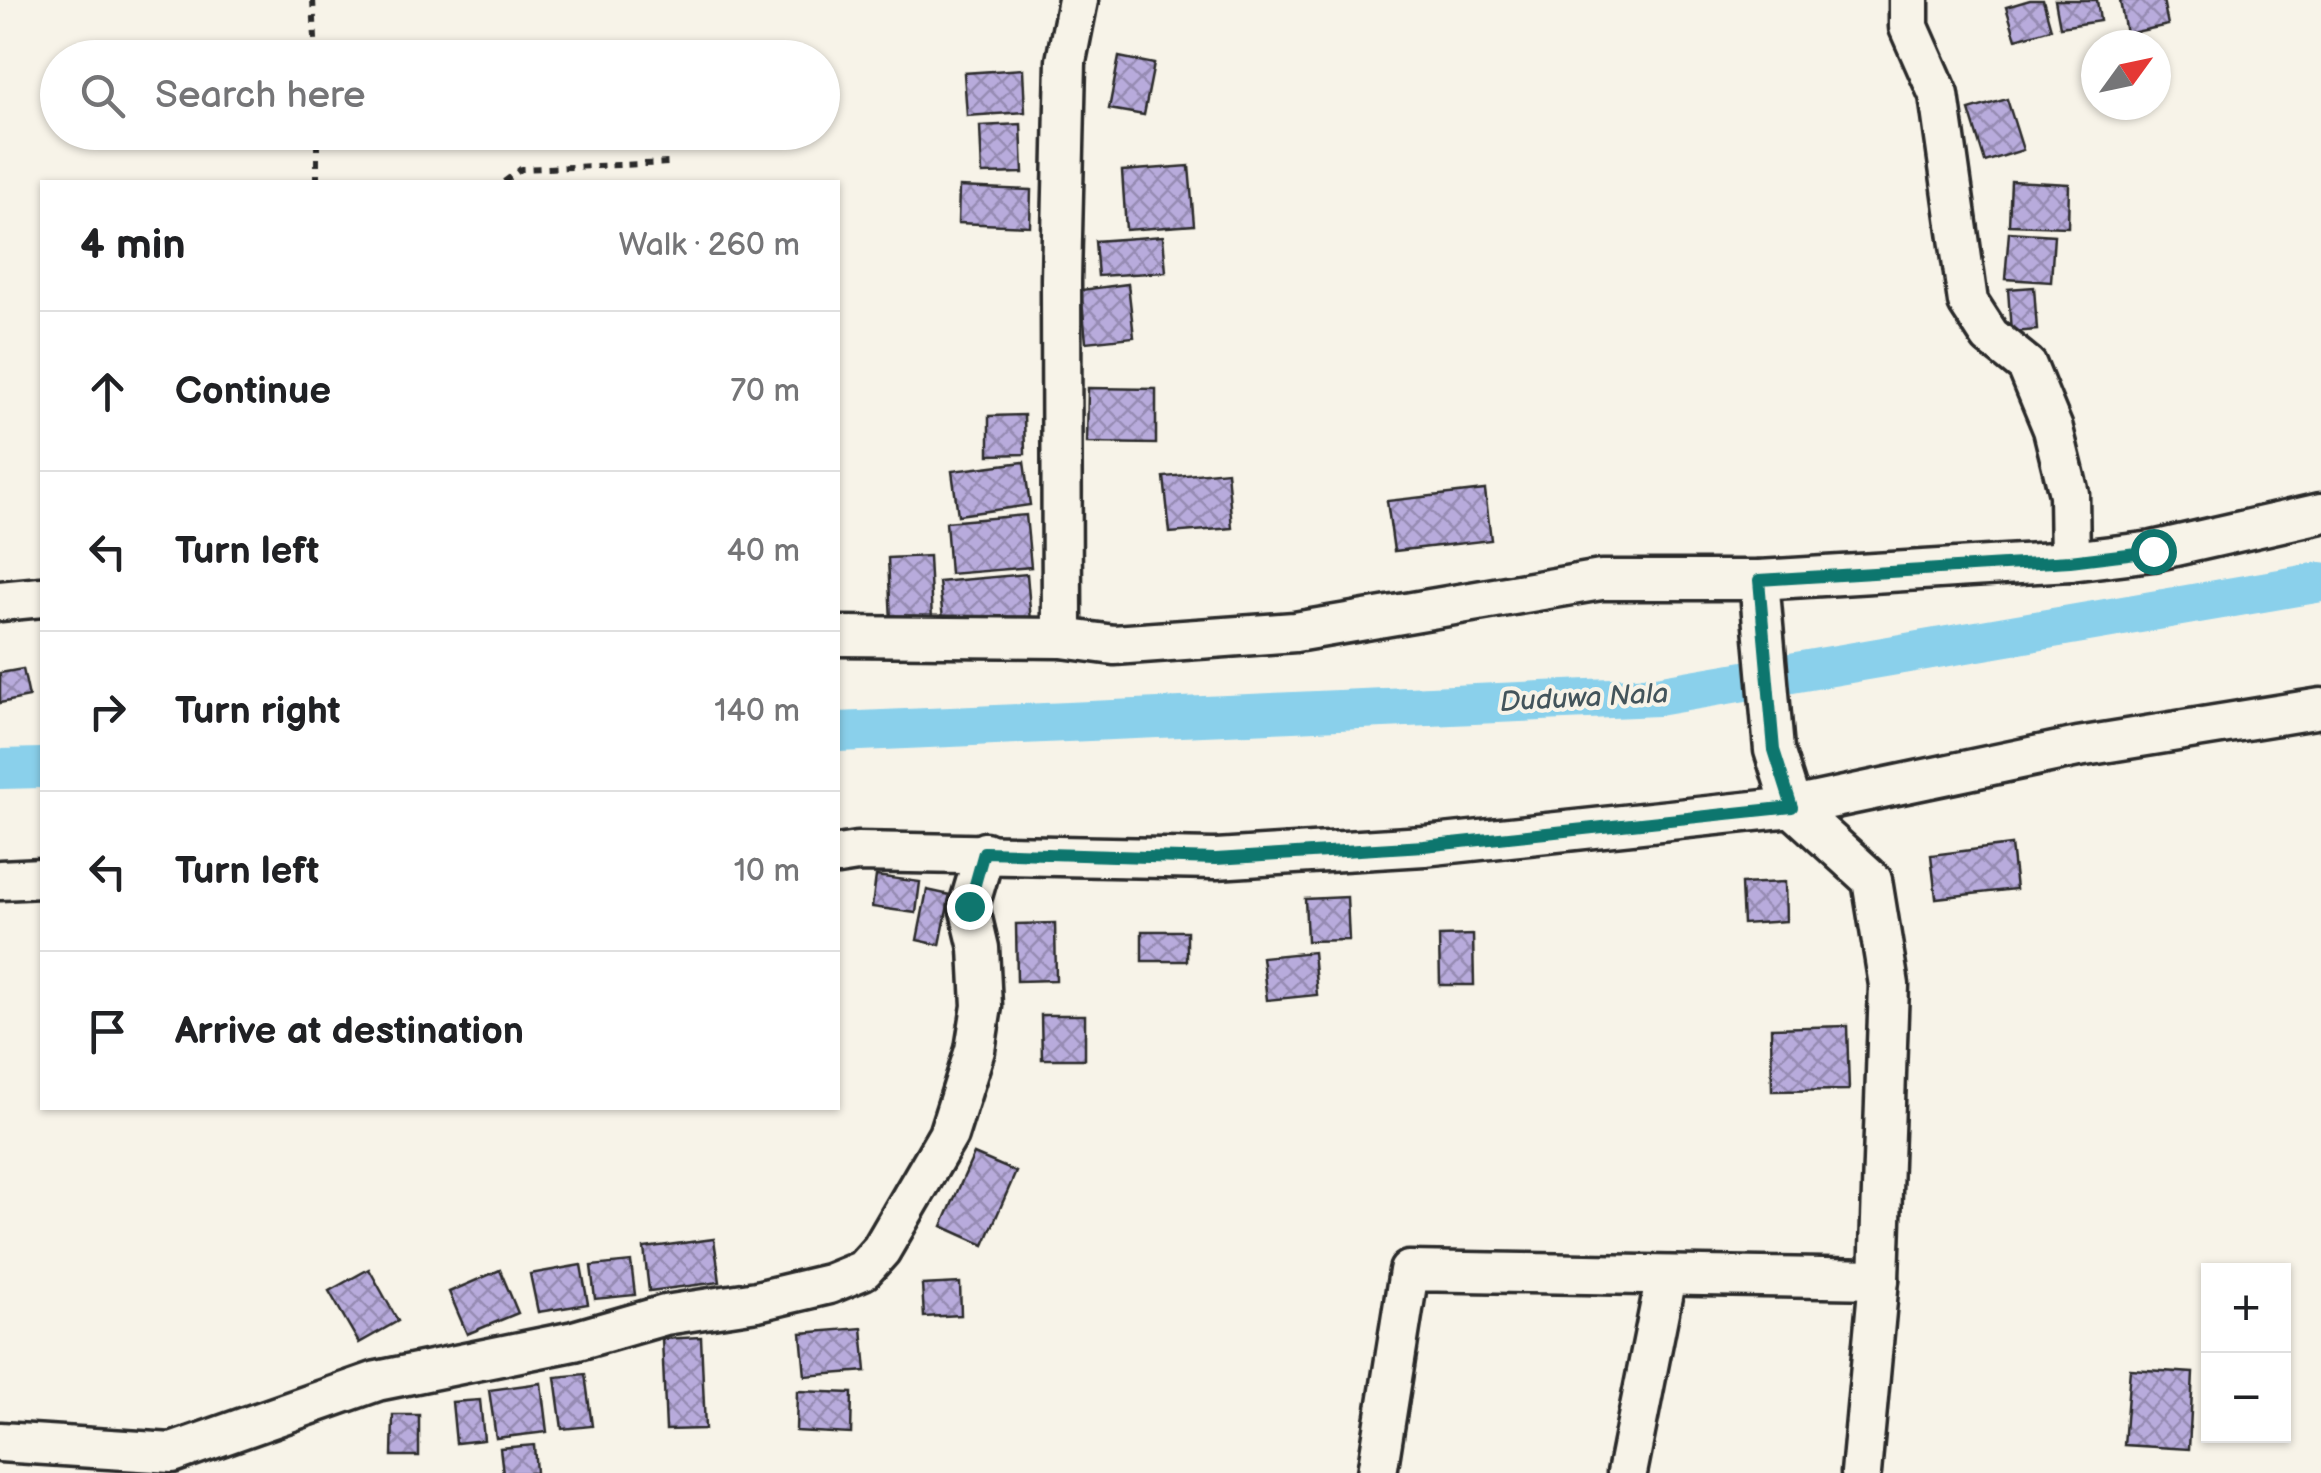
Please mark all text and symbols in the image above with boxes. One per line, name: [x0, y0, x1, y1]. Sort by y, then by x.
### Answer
north arrow: [2081, 30, 2171, 120]
search box: [40, 40, 840, 150]
icon: search: [75, 68, 130, 123]
text: Search here: [155, 73, 366, 118]
text: 4 min: [80, 220, 186, 271]
text: Walk · 260 m: [618, 226, 800, 265]
icon: ahead: [80, 364, 135, 419]
text: Continue: [175, 369, 331, 414]
text: 70 m: [730, 372, 800, 411]
icon: left: [80, 524, 135, 579]
text: Turn left: [175, 529, 319, 574]
route start: [2131, 529, 2177, 575]
text: 40 m: [727, 532, 800, 571]
water label: Duduwa Nala: [1499, 677, 1669, 719]
icon: right: [80, 684, 135, 739]
text: Turn right: [175, 689, 340, 734]
text: 140 m: [714, 692, 800, 731]
icon: left: [80, 844, 135, 899]
text: Turn left: [175, 849, 319, 894]
text: 10 m: [734, 852, 800, 891]
route end: [947, 884, 993, 930]
icon: arrive: [80, 1004, 135, 1059]
text: Arrive at destination: [175, 1009, 524, 1054]
map controls: [2201, 1263, 2291, 1443]
button: +: [2201, 1263, 2291, 1353]
button: −: [2201, 1353, 2291, 1443]

